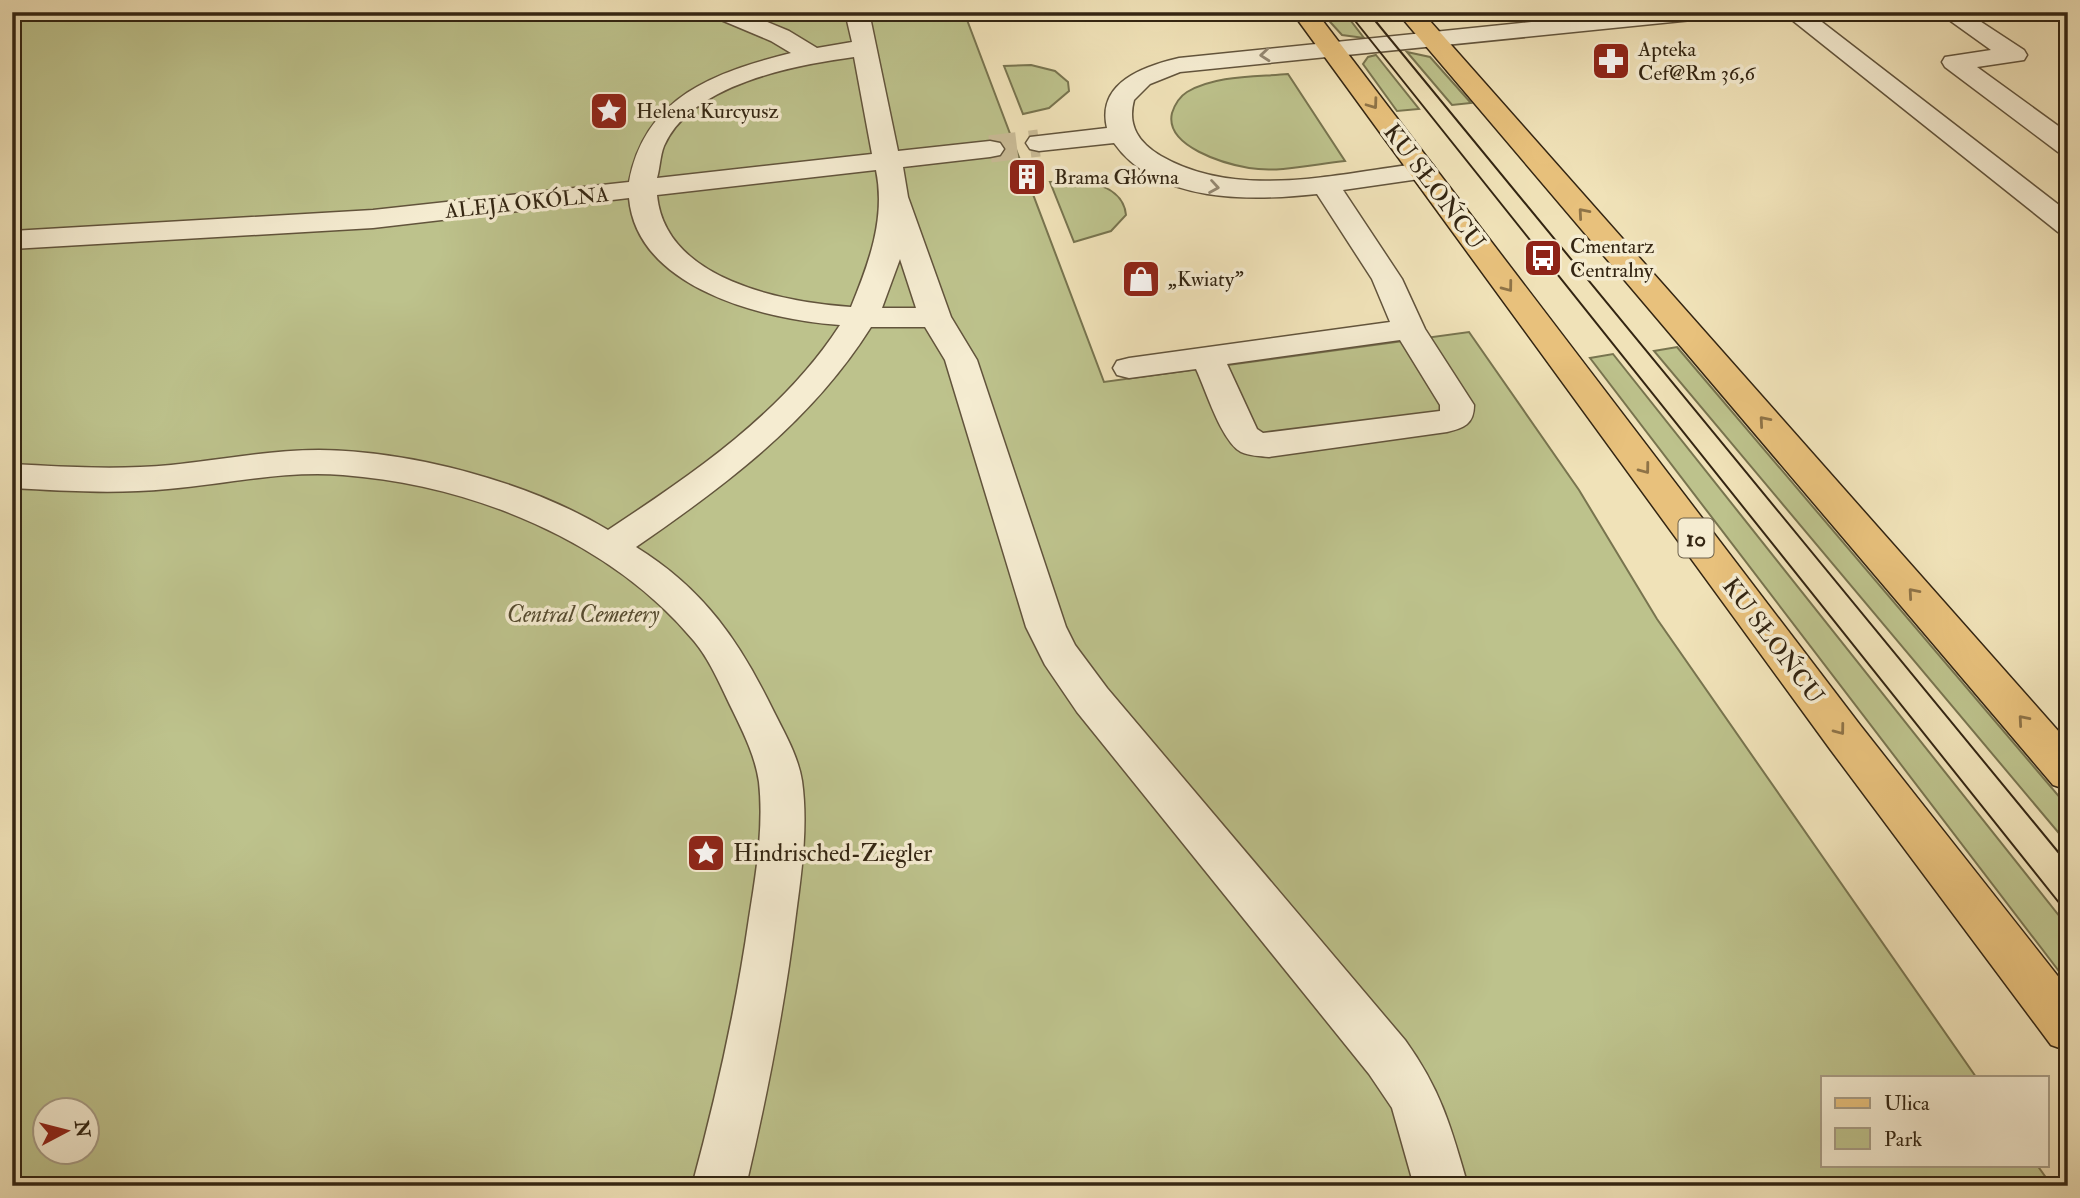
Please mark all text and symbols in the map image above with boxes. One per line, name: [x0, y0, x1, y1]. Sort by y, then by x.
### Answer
place label: Apteka Cef@Rm 36,6: [1637, 36, 1756, 87]
pharmacy icon: Apteka Cef@Rm 36,6: [1590, 40, 1632, 82]
one-way arrow: [1259, 47, 1270, 62]
place icon: Helena Kurcyusz: [588, 90, 630, 132]
one-way arrow: [1365, 96, 1377, 109]
place label: Helena Kurcyusz: [636, 98, 779, 125]
street label: KU SŁOŃCU: [1376, 117, 1492, 256]
building icon: Brama Główna: [1006, 156, 1048, 198]
place label: Brama Główna: [1054, 164, 1179, 191]
one-way arrow: [1208, 179, 1220, 194]
street label: ALEJA OKÓLNA: [443, 181, 610, 225]
one-way arrow: [1579, 208, 1591, 221]
place label: Cmentarz Centralny: [1570, 233, 1654, 284]
bus stop icon: Cmentarz Centralny: [1522, 237, 1564, 279]
shop icon: „Kwiaty”: [1120, 258, 1162, 300]
place label: „Kwiaty”: [1167, 266, 1244, 293]
one-way arrow: [1500, 279, 1513, 292]
one-way arrow: [1760, 417, 1772, 430]
one-way arrow: [1636, 461, 1649, 474]
road number: 10: [1678, 518, 1714, 558]
street label: KU SŁOŃCU: [1715, 571, 1831, 710]
one-way arrow: [1909, 588, 1921, 601]
park label: Central Cemetery: [507, 599, 660, 630]
one-way arrow: [2019, 716, 2031, 729]
one-way arrow: [1831, 722, 1844, 734]
place icon: Hindrisched-Ziegler: [685, 832, 727, 874]
place label: Hindrisched-Ziegler: [733, 838, 932, 869]
legend: [1821, 1076, 2048, 1166]
text: Ulica: [1884, 1090, 1930, 1117]
north arrow: [32, 1096, 102, 1166]
text: N: [69, 1118, 95, 1140]
text: Park: [1884, 1126, 1922, 1153]

